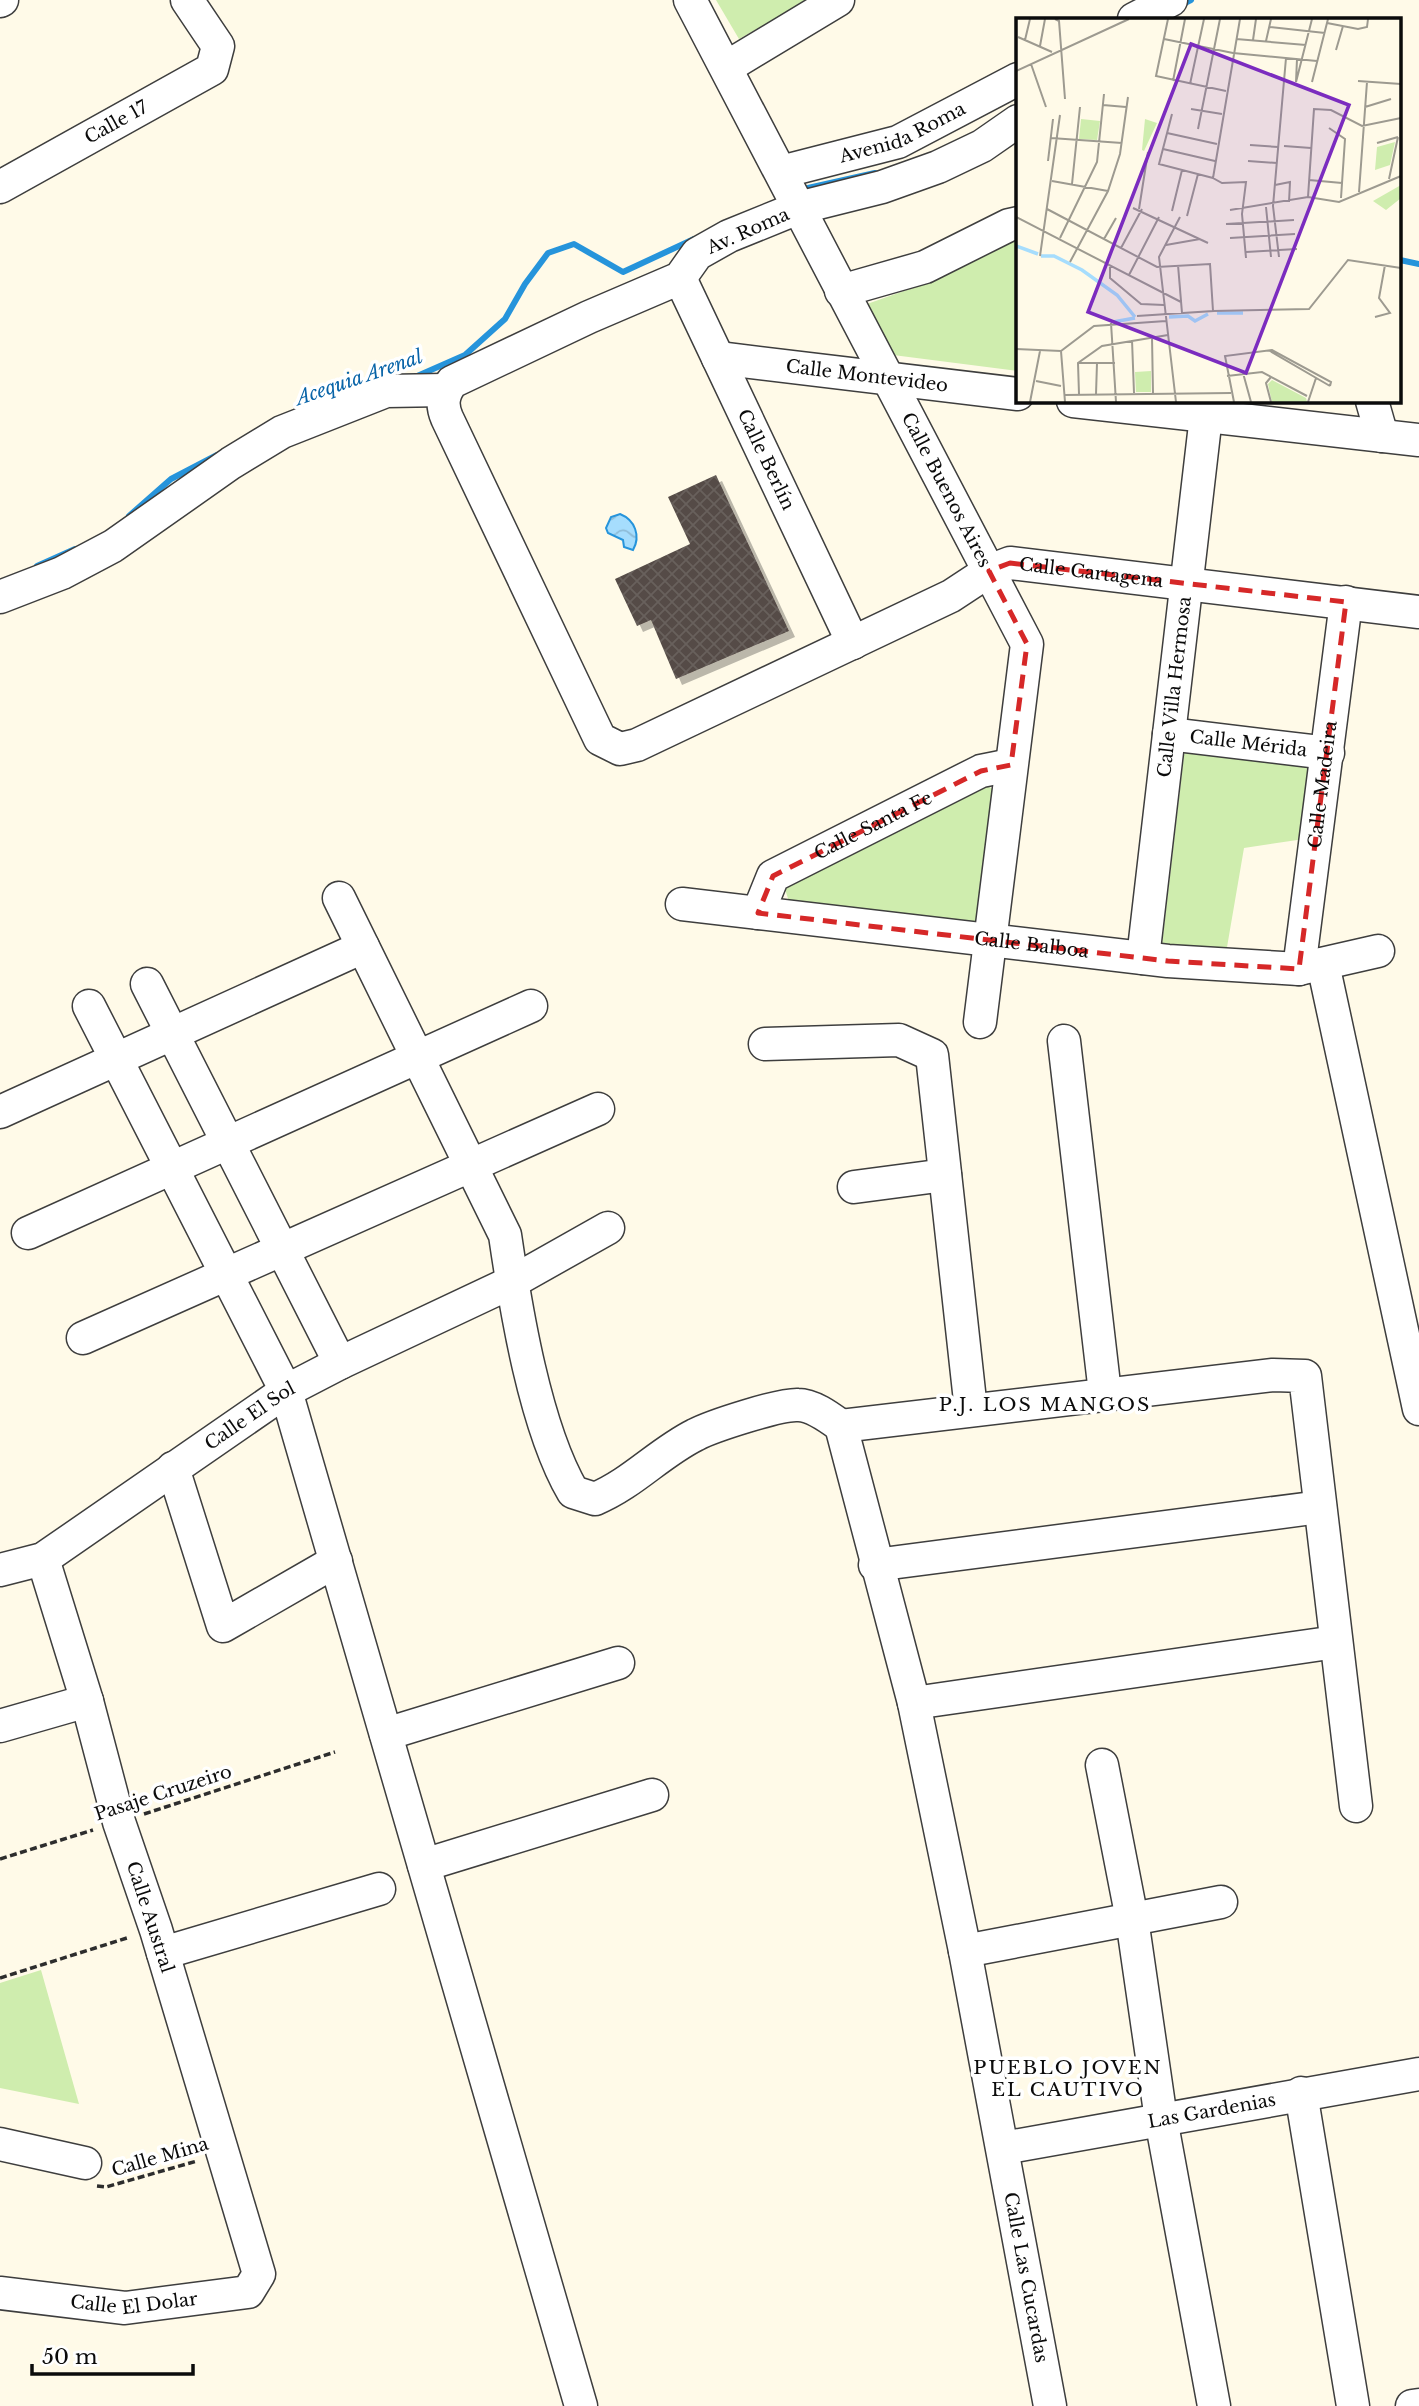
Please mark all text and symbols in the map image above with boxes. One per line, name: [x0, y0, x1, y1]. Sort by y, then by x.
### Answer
inset map: [1016, 18, 1402, 402]
street label: Calle 17: [81, 96, 152, 149]
street label: Avenida Roma: [836, 98, 969, 168]
street label: Av. Roma: [702, 203, 793, 259]
water label: Acequia Arenal: [290, 345, 426, 411]
street label: Calle Montevideo: [785, 355, 949, 397]
street label: Calle Berlín: [733, 406, 799, 513]
street label: Calle Buenos Aires: [897, 409, 996, 571]
street label: Calle Cartagena: [1018, 553, 1164, 592]
street label: Calle Villa Hermosa: [1153, 595, 1196, 779]
street label: Calle Madeira: [1304, 719, 1342, 850]
street label: Calle Mérida: [1189, 726, 1308, 761]
street label: Calle Santa Fe: [810, 787, 936, 864]
street label: Calle Balboa: [973, 927, 1090, 963]
street label: Calle El Sol: [201, 1377, 299, 1455]
district label: P.J. LOS MANGOS: [939, 1393, 1151, 1416]
street label: Pasaje Cruzeiro: [92, 1760, 234, 1826]
street label: Calle Austral: [122, 1858, 178, 1976]
district label: PUEBLO JOVEN EL CAUTIVO: [973, 2056, 1163, 2101]
street label: Las Gardenias: [1146, 2089, 1277, 2133]
street label: Calle Mina: [109, 2133, 211, 2181]
street label: Calle Las Cucardas: [999, 2190, 1053, 2365]
street label: Calle El Dolar: [69, 2288, 199, 2319]
scale bar: [32, 2332, 192, 2376]
text: 50 m: [42, 2344, 98, 2370]

